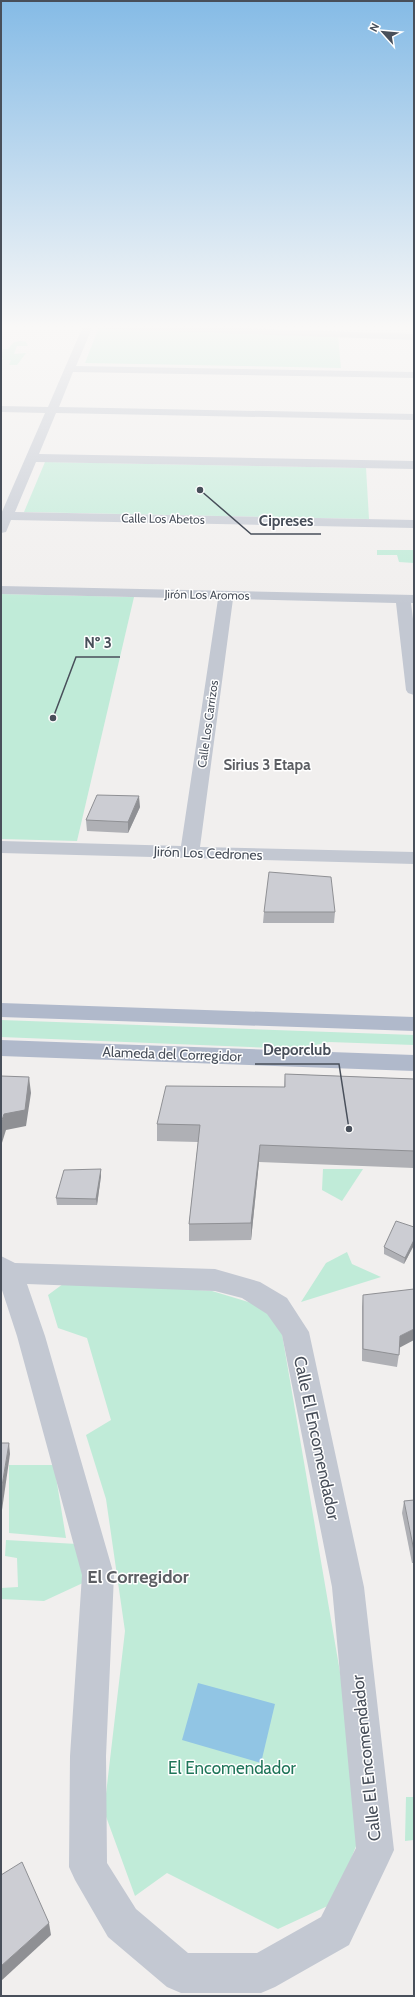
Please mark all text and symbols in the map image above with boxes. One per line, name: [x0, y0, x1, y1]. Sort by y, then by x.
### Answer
north arrow: [363, 12, 403, 52]
text: N: [366, 21, 382, 34]
callout: Cipreses: [251, 507, 321, 534]
street label: Calle Los Abetos: [121, 510, 205, 527]
text: Cipreses: [259, 512, 313, 530]
street label: Jirón Los Aromos: [163, 586, 250, 603]
callout: Nº 3: [76, 630, 120, 657]
text: Nº 3: [84, 634, 112, 652]
street label: Calle Los Carrizos: [194, 679, 221, 769]
district label: Sirius 3 Etapa: [223, 756, 311, 774]
street label: Jirón Los Cedrones: [152, 842, 263, 864]
callout: Deporclub: [255, 1037, 339, 1064]
text: Deporclub: [263, 1041, 331, 1059]
street label: Alameda del Corregidor: [102, 1043, 242, 1065]
street label: Calle El Encomendador: [290, 1354, 344, 1522]
district label: El Corregidor: [87, 1566, 189, 1588]
street label: Calle El Encomendador: [347, 1673, 385, 1842]
park label: El Encomendador: [168, 1758, 297, 1778]

